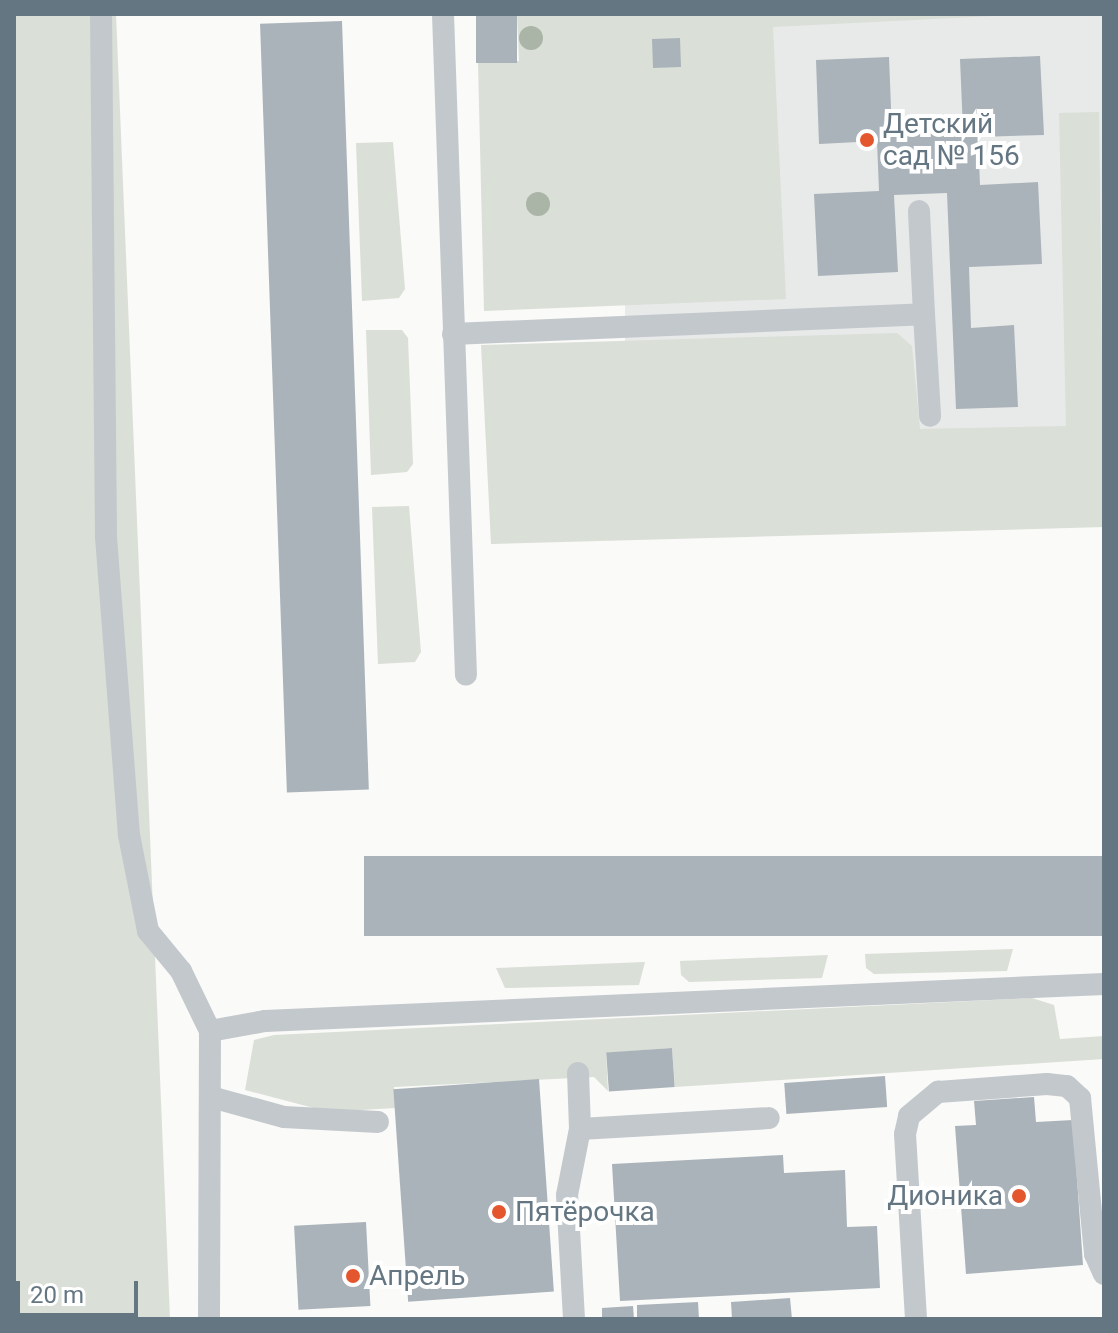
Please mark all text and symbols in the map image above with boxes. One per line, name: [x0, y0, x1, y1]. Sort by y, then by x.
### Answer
place label: Детский сад № 156: [883, 107, 1020, 173]
marker: Детский сад № 156: [858, 131, 876, 149]
place label: Дионика: [887, 1179, 1003, 1213]
marker: Дионика: [1010, 1187, 1028, 1205]
place label: Пятёрочка: [515, 1195, 655, 1229]
marker: Пятёрочка: [490, 1203, 508, 1221]
place label: Апрель: [369, 1259, 465, 1293]
scale bar: [20, 1265, 142, 1315]
marker: Апрель: [344, 1267, 362, 1285]
text: 20 m: [30, 1281, 84, 1309]

